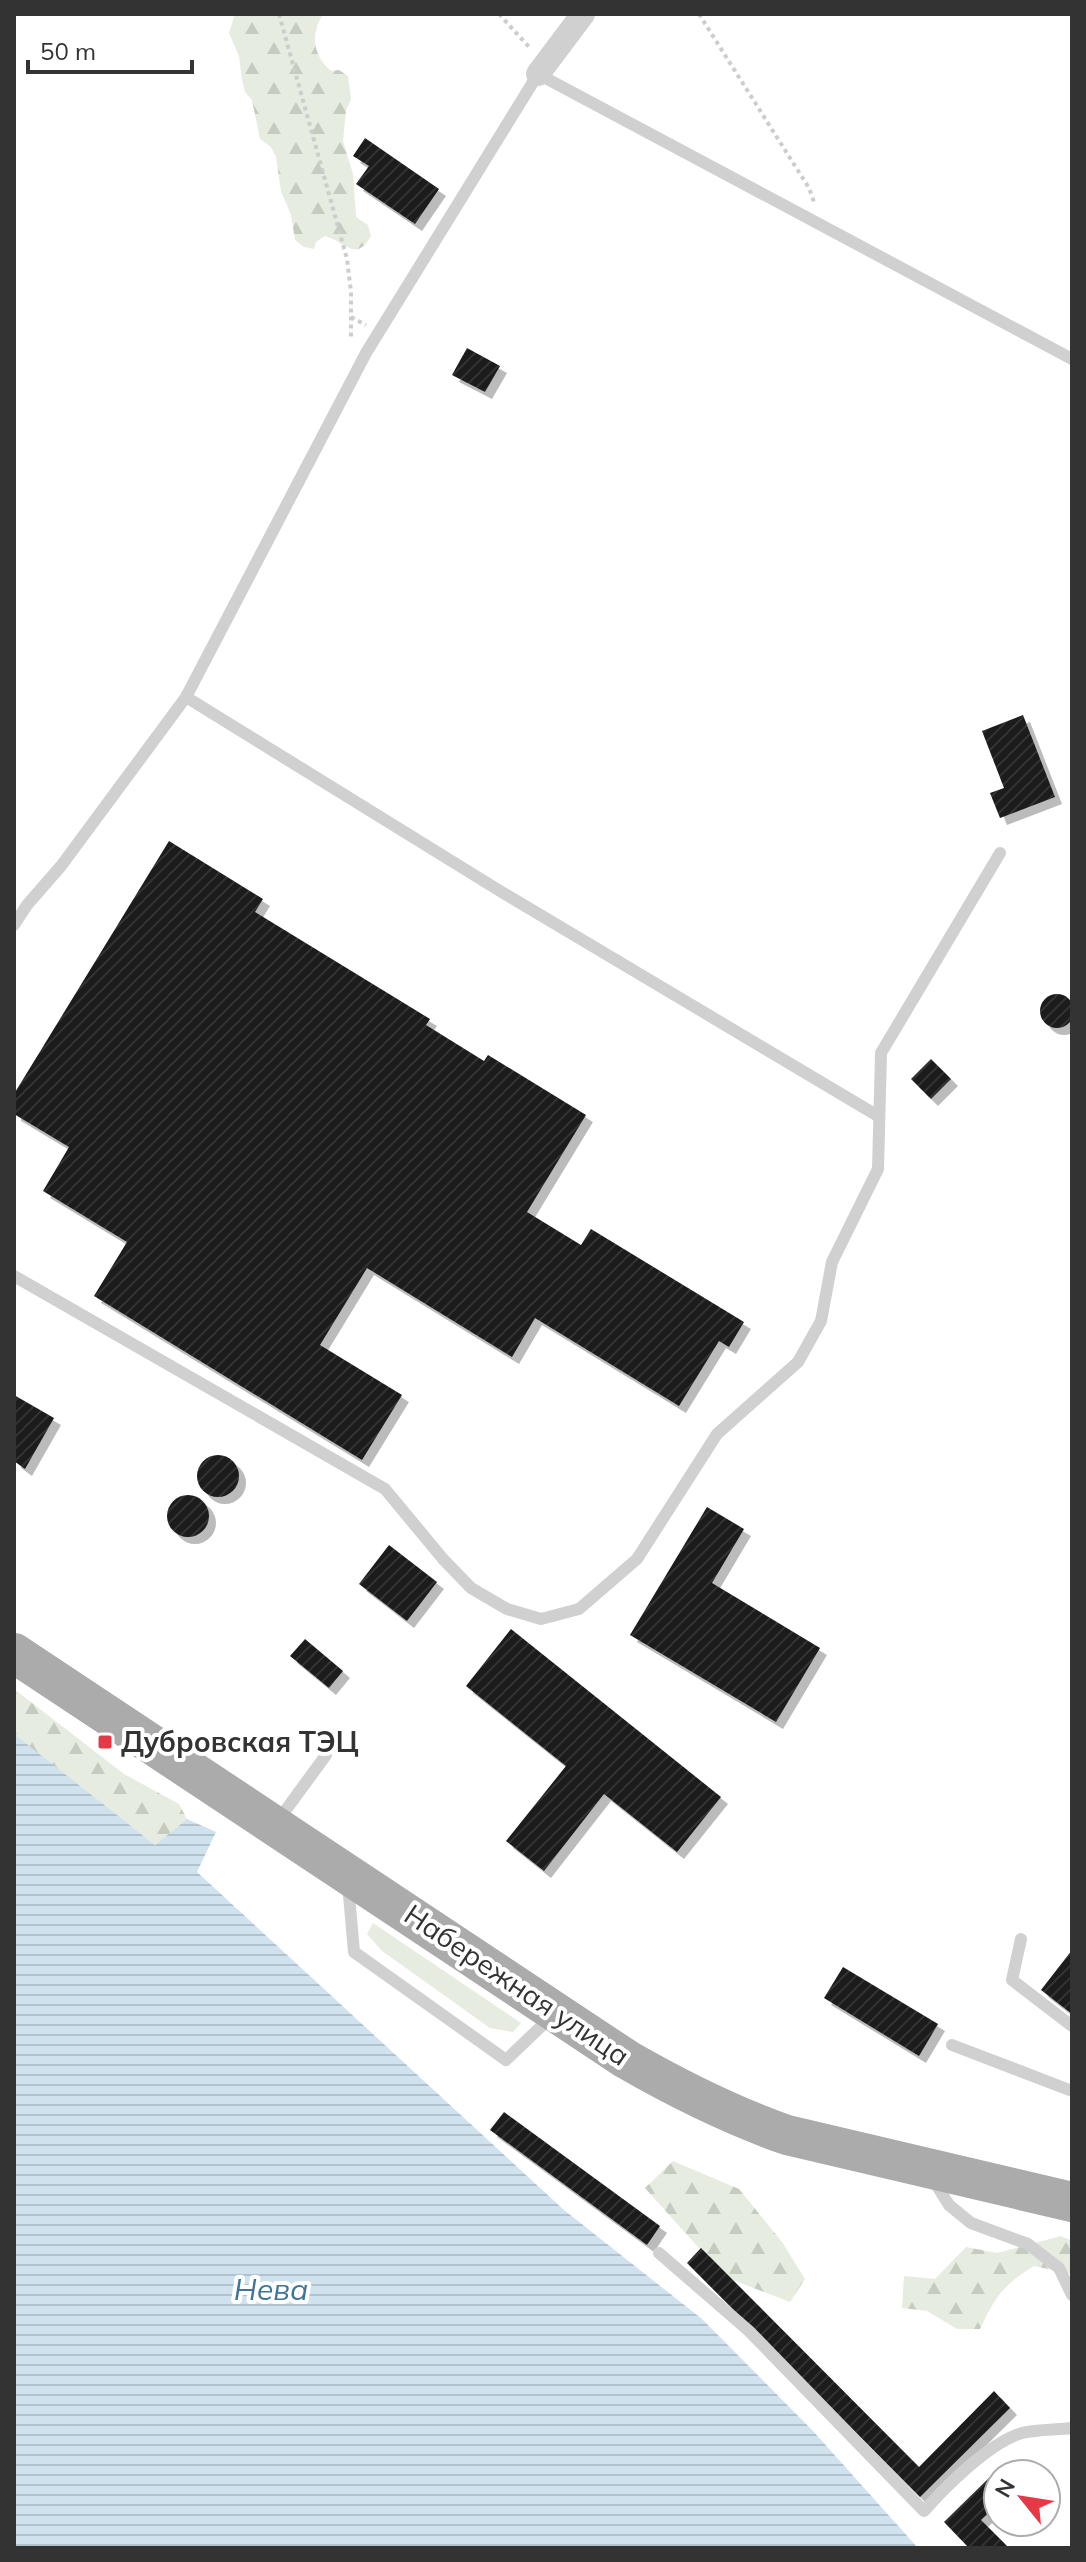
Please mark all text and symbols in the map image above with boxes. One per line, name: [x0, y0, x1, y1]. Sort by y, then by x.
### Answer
scale bar: [28, 24, 192, 74]
text: 50 m: [40, 36, 96, 66]
place label: Дубровская ТЭЦ: [121, 1724, 359, 1759]
marker: Дубровская ТЭЦ: [96, 1733, 114, 1751]
street label: Набережная улица: [398, 1896, 636, 2073]
water label: Нева: [234, 2270, 308, 2308]
north arrow: [982, 2458, 1062, 2538]
text: N: [988, 2474, 1021, 2502]

